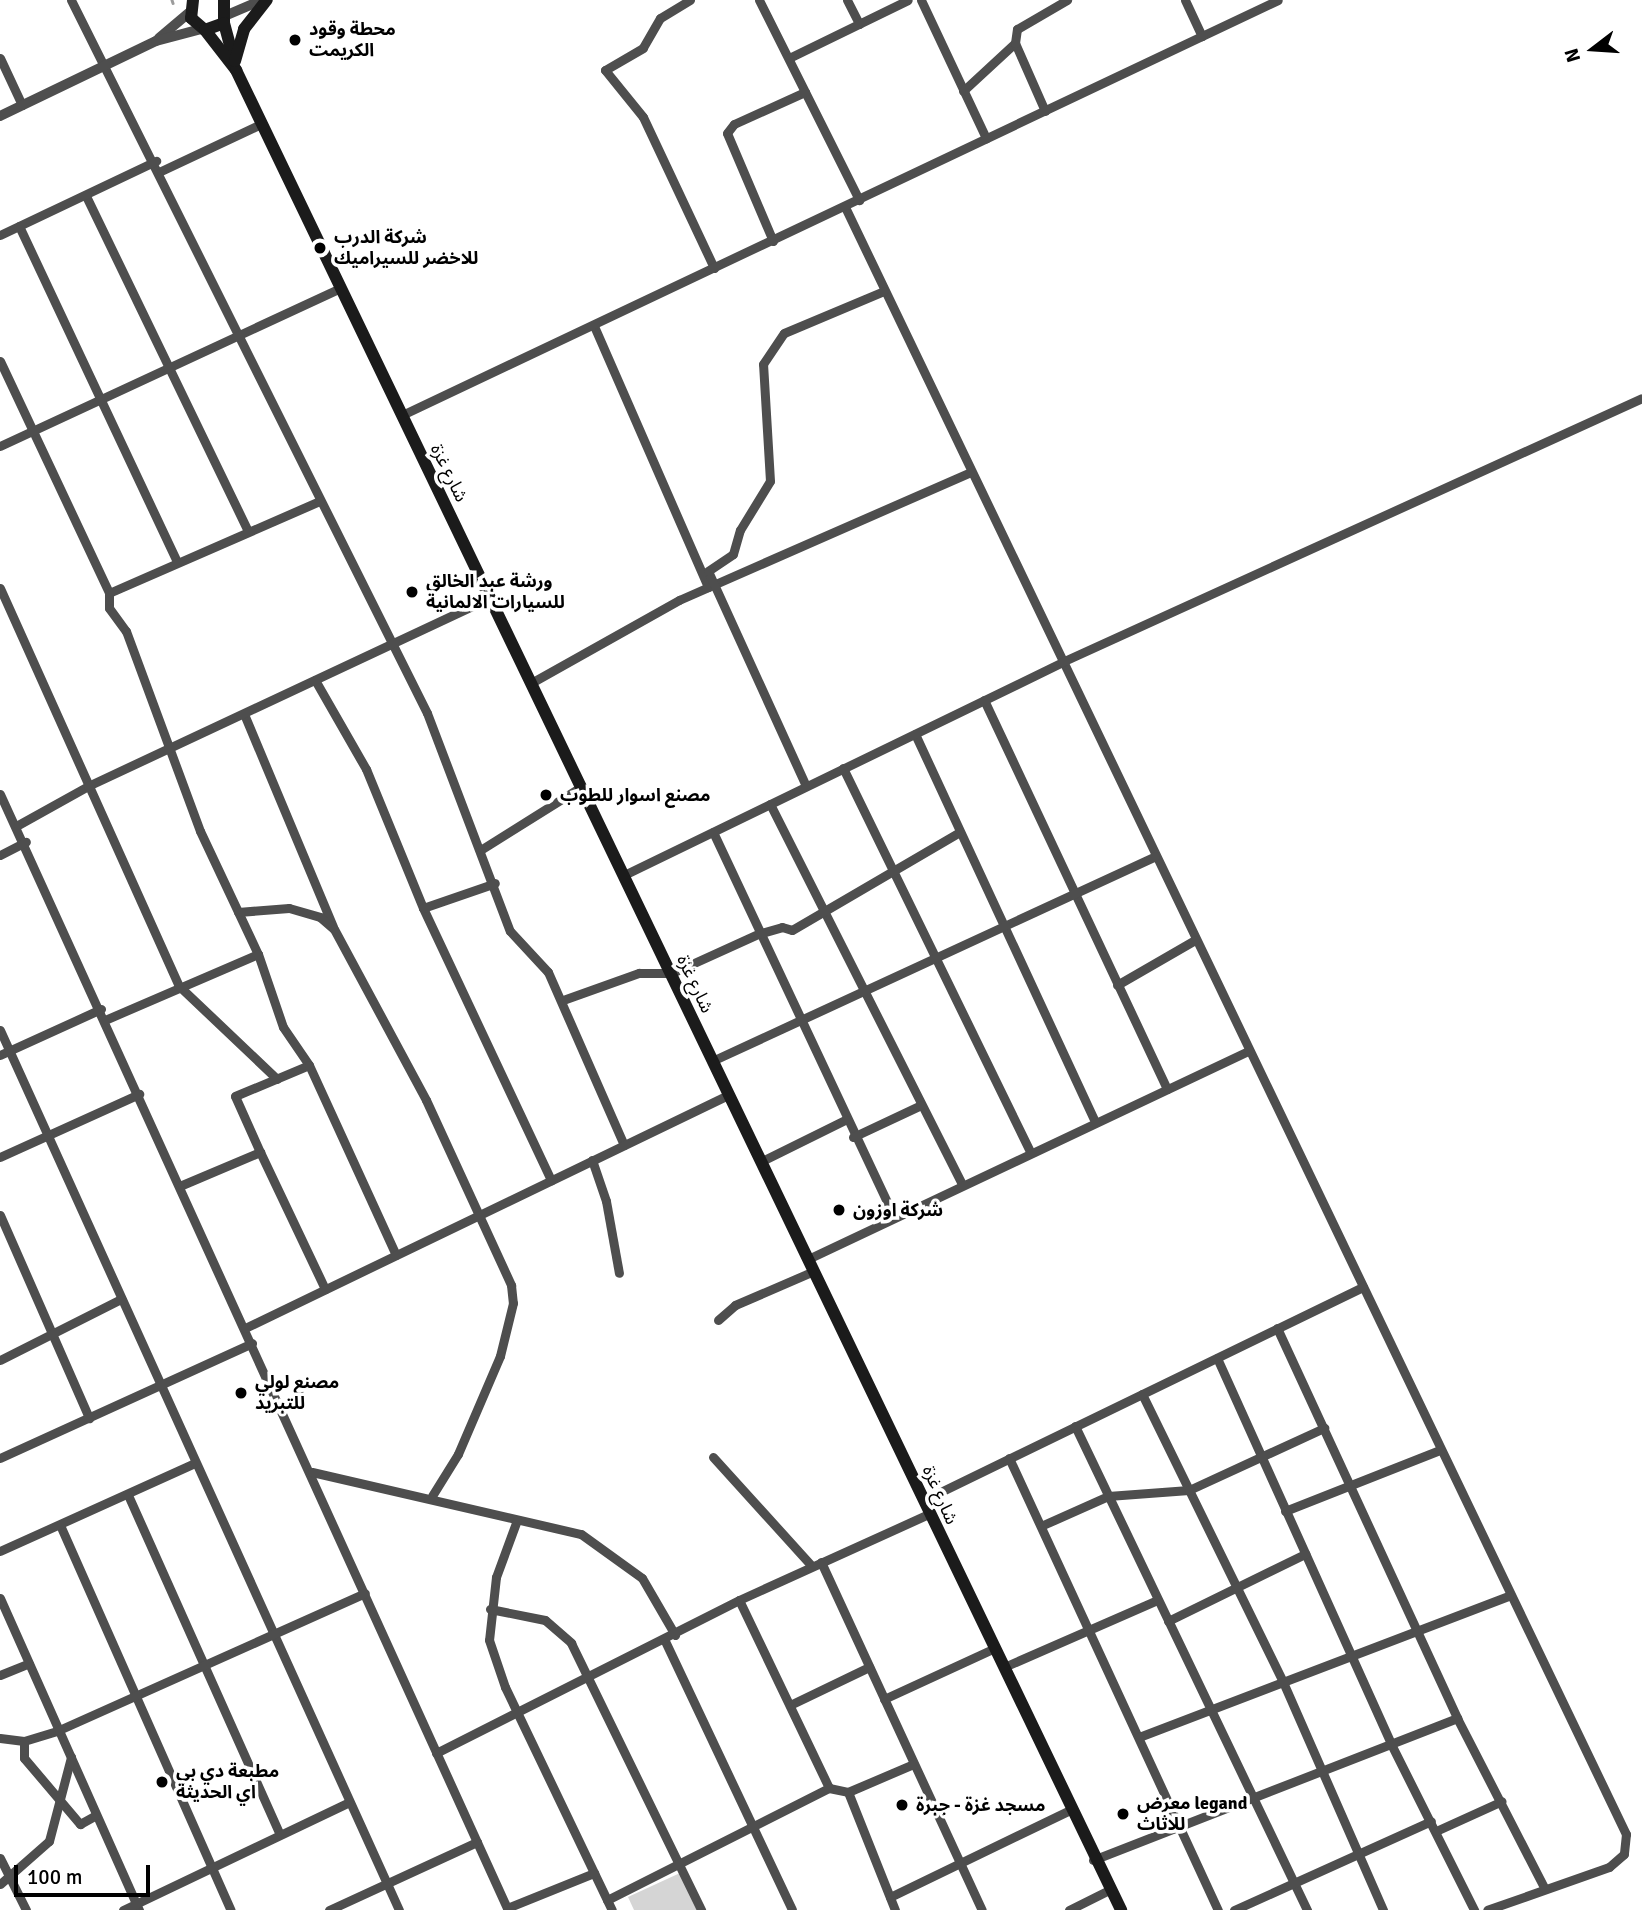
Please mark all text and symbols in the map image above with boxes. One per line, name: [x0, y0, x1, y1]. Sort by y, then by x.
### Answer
north arrow: [1558, 14, 1628, 84]
place label: محطة وقود الكريمت: [309, 19, 396, 61]
marker: محطة وقود الكريمت: [287, 32, 303, 48]
text: N: [1560, 45, 1586, 65]
place label: شركة الدرب للاخضر للسيراميك: [334, 227, 478, 270]
marker: شركة الدرب للاخضر للسيراميك: [312, 240, 328, 256]
street label: شارع غزة: [426, 440, 472, 506]
place label: ورشة عبد الخالق للسيارات الالمانية: [426, 571, 565, 614]
marker: ورشة عبد الخالق للسيارات الالمانية: [404, 584, 420, 600]
place label: مصنع اسوار للطوب: [560, 784, 710, 806]
marker: مصنع اسوار للطوب: [538, 787, 554, 803]
street label: شارع غزة: [672, 951, 718, 1017]
place label: شركة اوزون: [853, 1199, 943, 1221]
marker: شركة اوزون: [831, 1202, 847, 1218]
place label: مصنع لولي للتبريد: [255, 1372, 339, 1414]
marker: مصنع لولي للتبريد: [233, 1385, 249, 1401]
street label: شارع غزة: [918, 1462, 962, 1528]
place label: مطبعة دي بي اي الحديثة: [176, 1761, 279, 1803]
marker: مطبعة دي بي اي الحديثة: [154, 1774, 170, 1790]
place label: معرض legand للاثاث: [1137, 1793, 1247, 1836]
place label: مسجد غزة - جبرة: [916, 1794, 1045, 1816]
marker: مسجد غزة - جبرة: [894, 1797, 910, 1813]
marker: معرض legand للاثاث: [1115, 1806, 1131, 1822]
scale bar: [18, 1850, 154, 1894]
text: 100 m: [27, 1864, 82, 1890]

